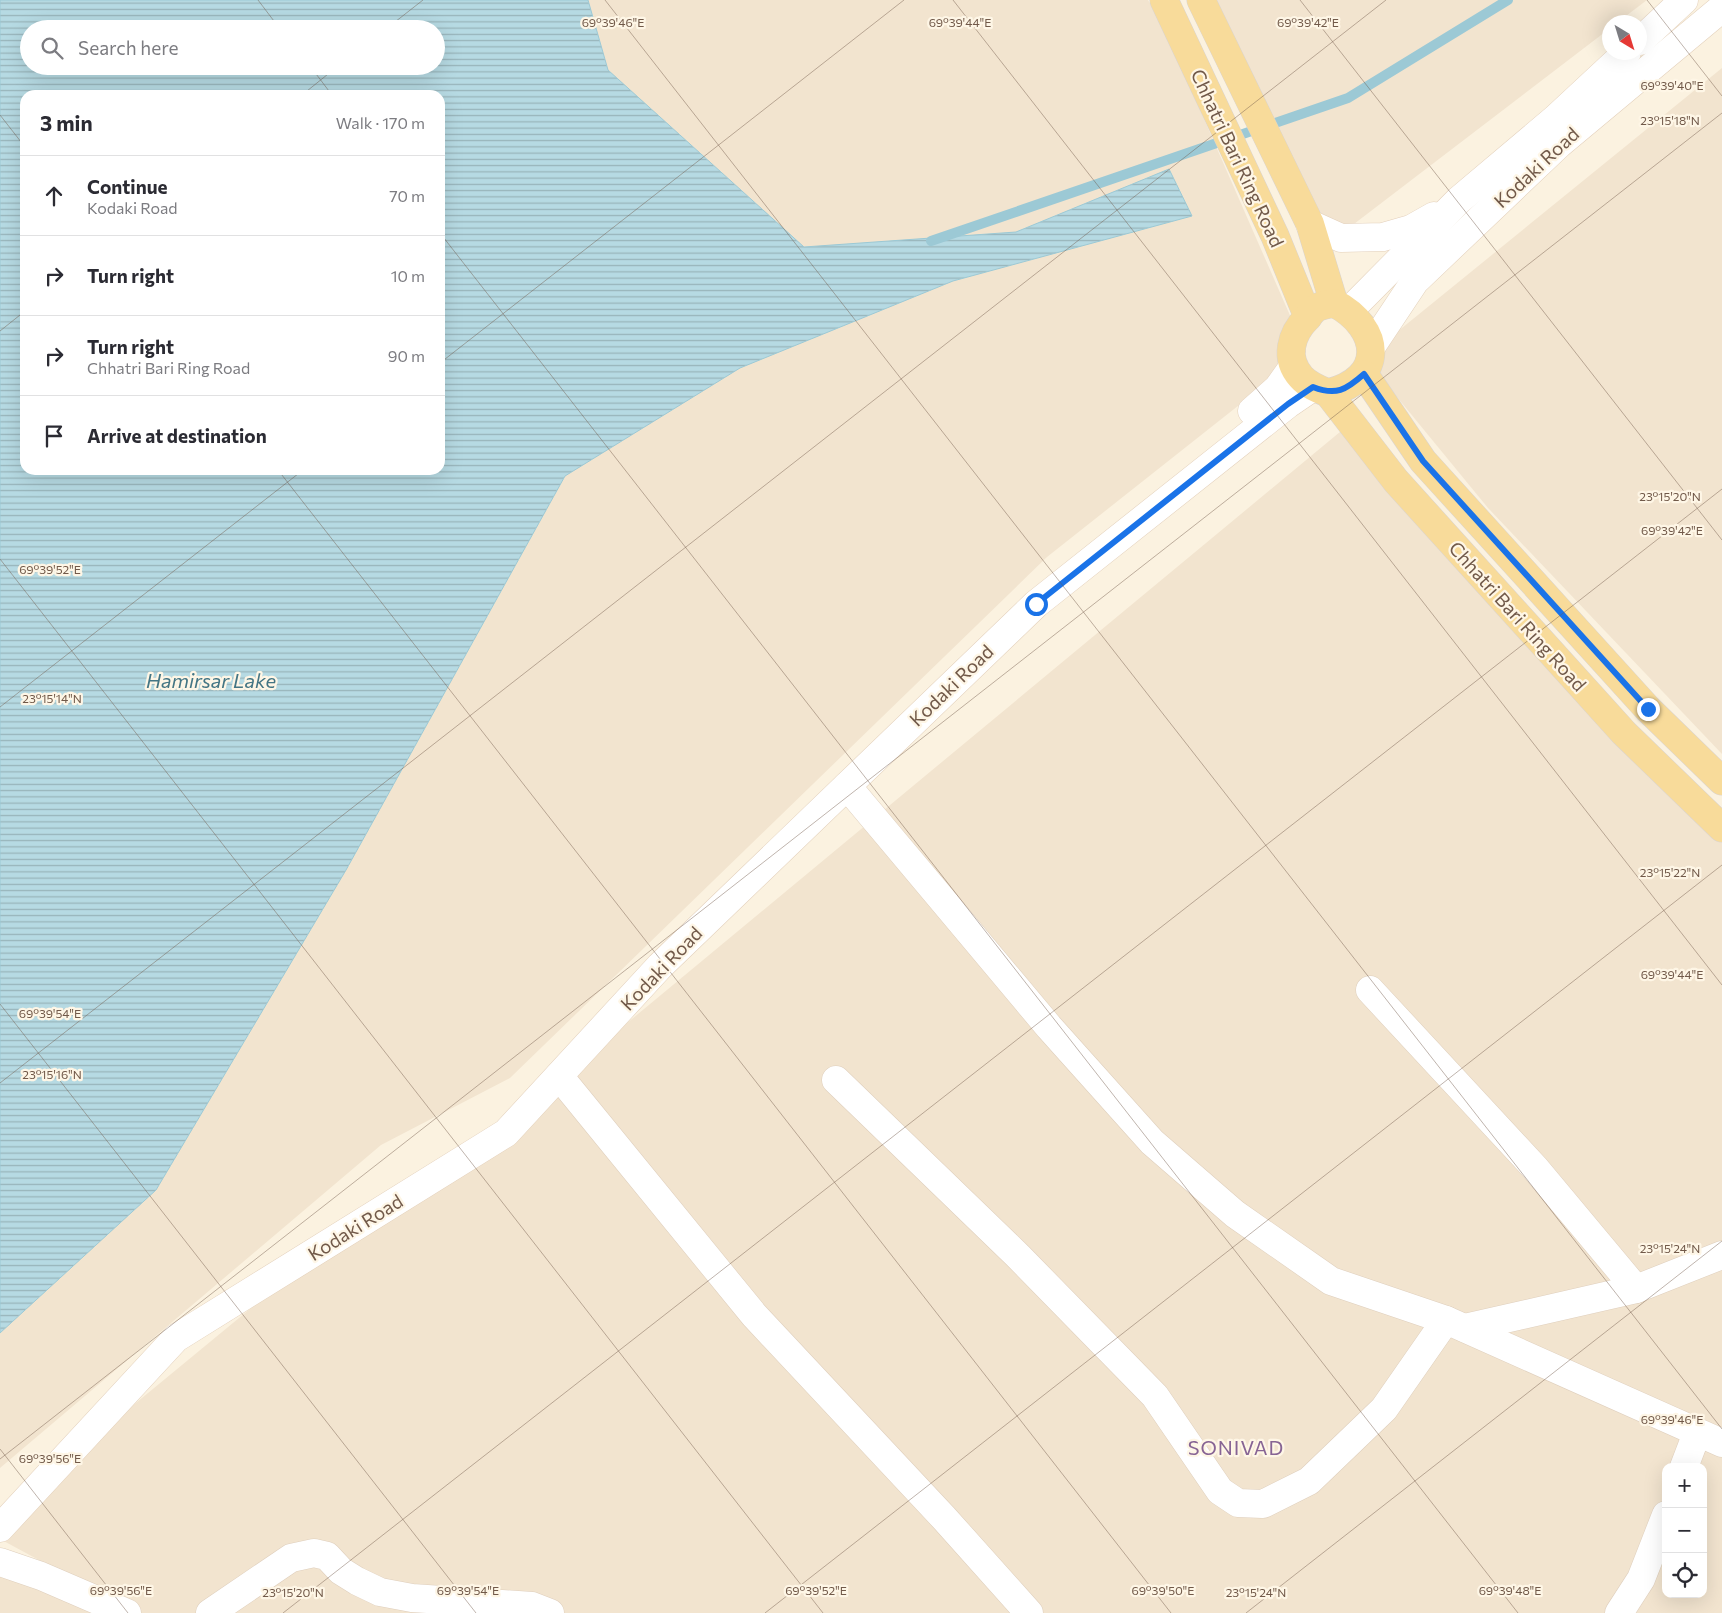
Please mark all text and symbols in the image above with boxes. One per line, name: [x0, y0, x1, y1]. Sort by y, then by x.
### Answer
text: 69°39'46"E: [582, 15, 644, 29]
text: 69°39'44"E: [929, 15, 991, 29]
text: 69°39'42"E: [1277, 15, 1339, 29]
north arrow: [1602, 15, 1647, 60]
search box: [20, 20, 445, 75]
icon: search: [38, 34, 66, 62]
text: Search here: [78, 36, 178, 59]
street label: Chhatri Bari Ring Road: [1187, 65, 1289, 251]
text: 69°39'40"E: [1640, 78, 1704, 92]
text: 3 min: [40, 110, 93, 135]
text: Walk · 170 m: [336, 113, 425, 132]
text: 23°15'18"N: [1640, 113, 1700, 127]
street label: Kodaki Road: [1489, 122, 1583, 212]
text: Continue: [87, 175, 167, 198]
icon: ahead: [40, 182, 68, 210]
text: 70 m: [389, 186, 425, 205]
text: Kodaki Road: [87, 198, 178, 217]
icon: right: [40, 262, 68, 290]
text: Turn right: [87, 264, 174, 287]
text: 10 m: [391, 266, 425, 285]
text: Turn right: [87, 335, 174, 358]
icon: right: [40, 342, 68, 370]
text: 90 m: [388, 346, 425, 365]
text: Chhatri Bari Ring Road: [87, 358, 250, 377]
icon: arrive: [40, 422, 68, 450]
text: Arrive at destination: [87, 424, 267, 447]
text: 23°15'20"N: [1639, 489, 1701, 503]
text: 69°39'42"E: [1641, 523, 1703, 537]
street label: Chhatri Bari Ring Road: [1445, 536, 1591, 696]
text: 69°39'52"E: [19, 562, 81, 576]
route start: [1025, 593, 1048, 616]
street label: Kodaki Road: [904, 639, 998, 731]
water label: Hamirsar Lake: [146, 668, 276, 692]
text: 23°15'14"N: [22, 691, 82, 705]
route end: [1637, 698, 1660, 721]
text: 23°15'22"N: [1640, 865, 1700, 879]
street label: Kodaki Road: [615, 921, 707, 1015]
text: 69°39'44"E: [1641, 967, 1703, 981]
text: 69°39'54"E: [19, 1006, 81, 1020]
text: 23°15'16"N: [22, 1067, 82, 1081]
street label: Kodaki Road: [303, 1189, 407, 1265]
text: 23°15'24"N: [1640, 1241, 1700, 1255]
text: 69°39'46"E: [1641, 1412, 1703, 1426]
district label: SONIVAD: [1188, 1435, 1284, 1459]
text: 69°39'56"E: [19, 1451, 81, 1465]
map controls: [1662, 1463, 1707, 1598]
button: +: [1662, 1463, 1707, 1508]
button: −: [1662, 1508, 1707, 1553]
button: locate: [1662, 1553, 1707, 1598]
text: 69°39'56"E: [90, 1583, 152, 1597]
text: 69°39'54"E: [437, 1583, 499, 1597]
text: 69°39'52"E: [785, 1583, 847, 1597]
text: 69°39'50"E: [1132, 1583, 1194, 1597]
text: 69°39'48"E: [1479, 1583, 1541, 1597]
text: 23°15'20"N: [262, 1585, 324, 1599]
text: 23°15'24"N: [1226, 1585, 1286, 1599]

